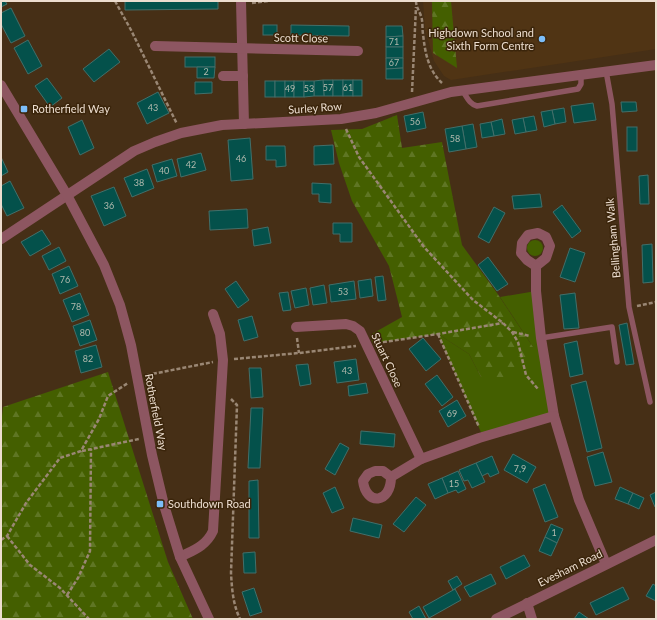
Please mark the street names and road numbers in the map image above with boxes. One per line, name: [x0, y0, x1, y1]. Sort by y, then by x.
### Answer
street label: Scott Close: [274, 31, 328, 44]
street label: Surley Row: [288, 99, 343, 116]
street label: Bellingham Walk: [602, 197, 622, 279]
street label: Stuart Close: [369, 330, 406, 389]
street label: Rotherfield Way: [143, 372, 170, 452]
street label: Evesham Road: [535, 546, 604, 589]

